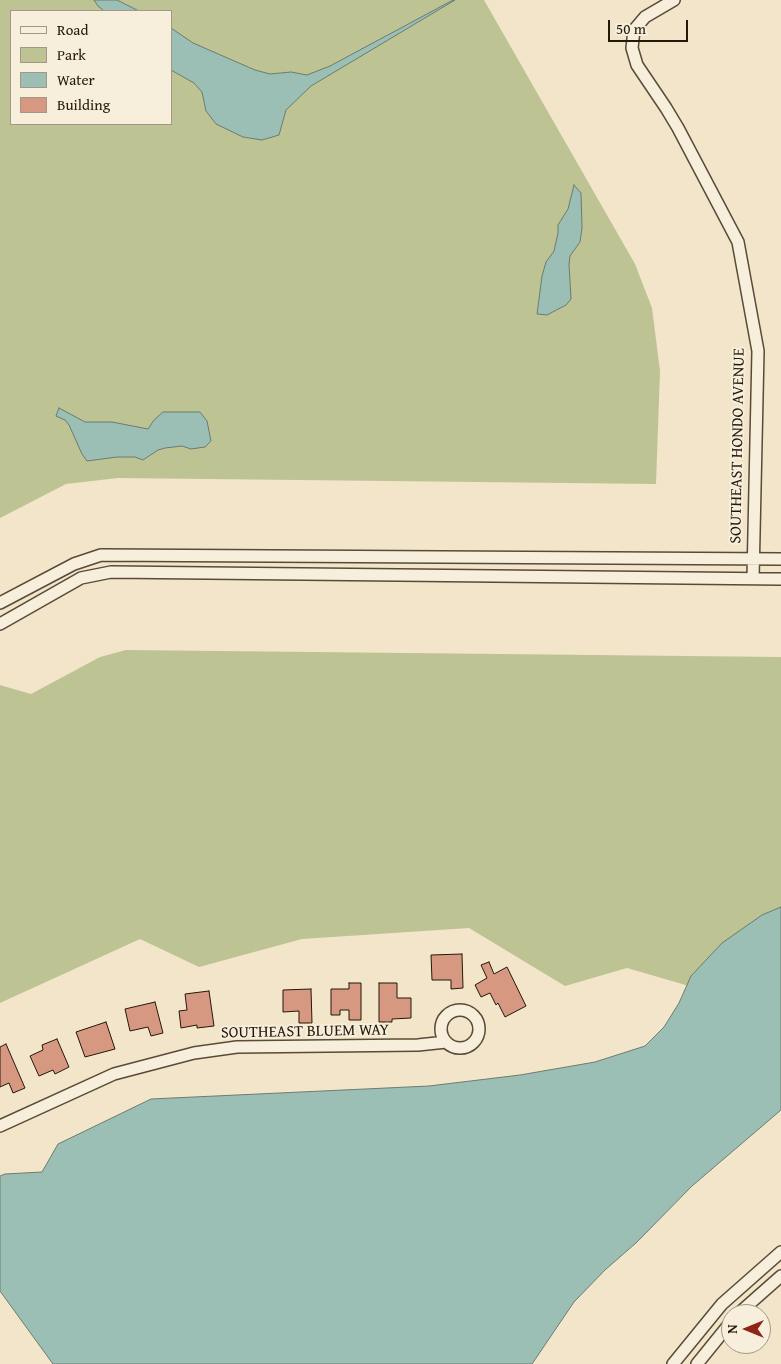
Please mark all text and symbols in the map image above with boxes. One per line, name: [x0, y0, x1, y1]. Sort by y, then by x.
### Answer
legend: [10, 10, 172, 125]
scale bar: [611, 10, 691, 42]
text: 50 m: [616, 18, 646, 39]
text: Road: [57, 19, 88, 40]
text: Park: [57, 44, 86, 65]
text: Water: [57, 69, 95, 90]
text: Building: [57, 94, 110, 115]
street label: SOUTHEAST HONDO AVENUE: [727, 348, 749, 544]
street label: SOUTHEAST BLUEM WAY: [221, 1021, 389, 1043]
north arrow: [721, 1304, 771, 1354]
text: N: [722, 1324, 742, 1334]

